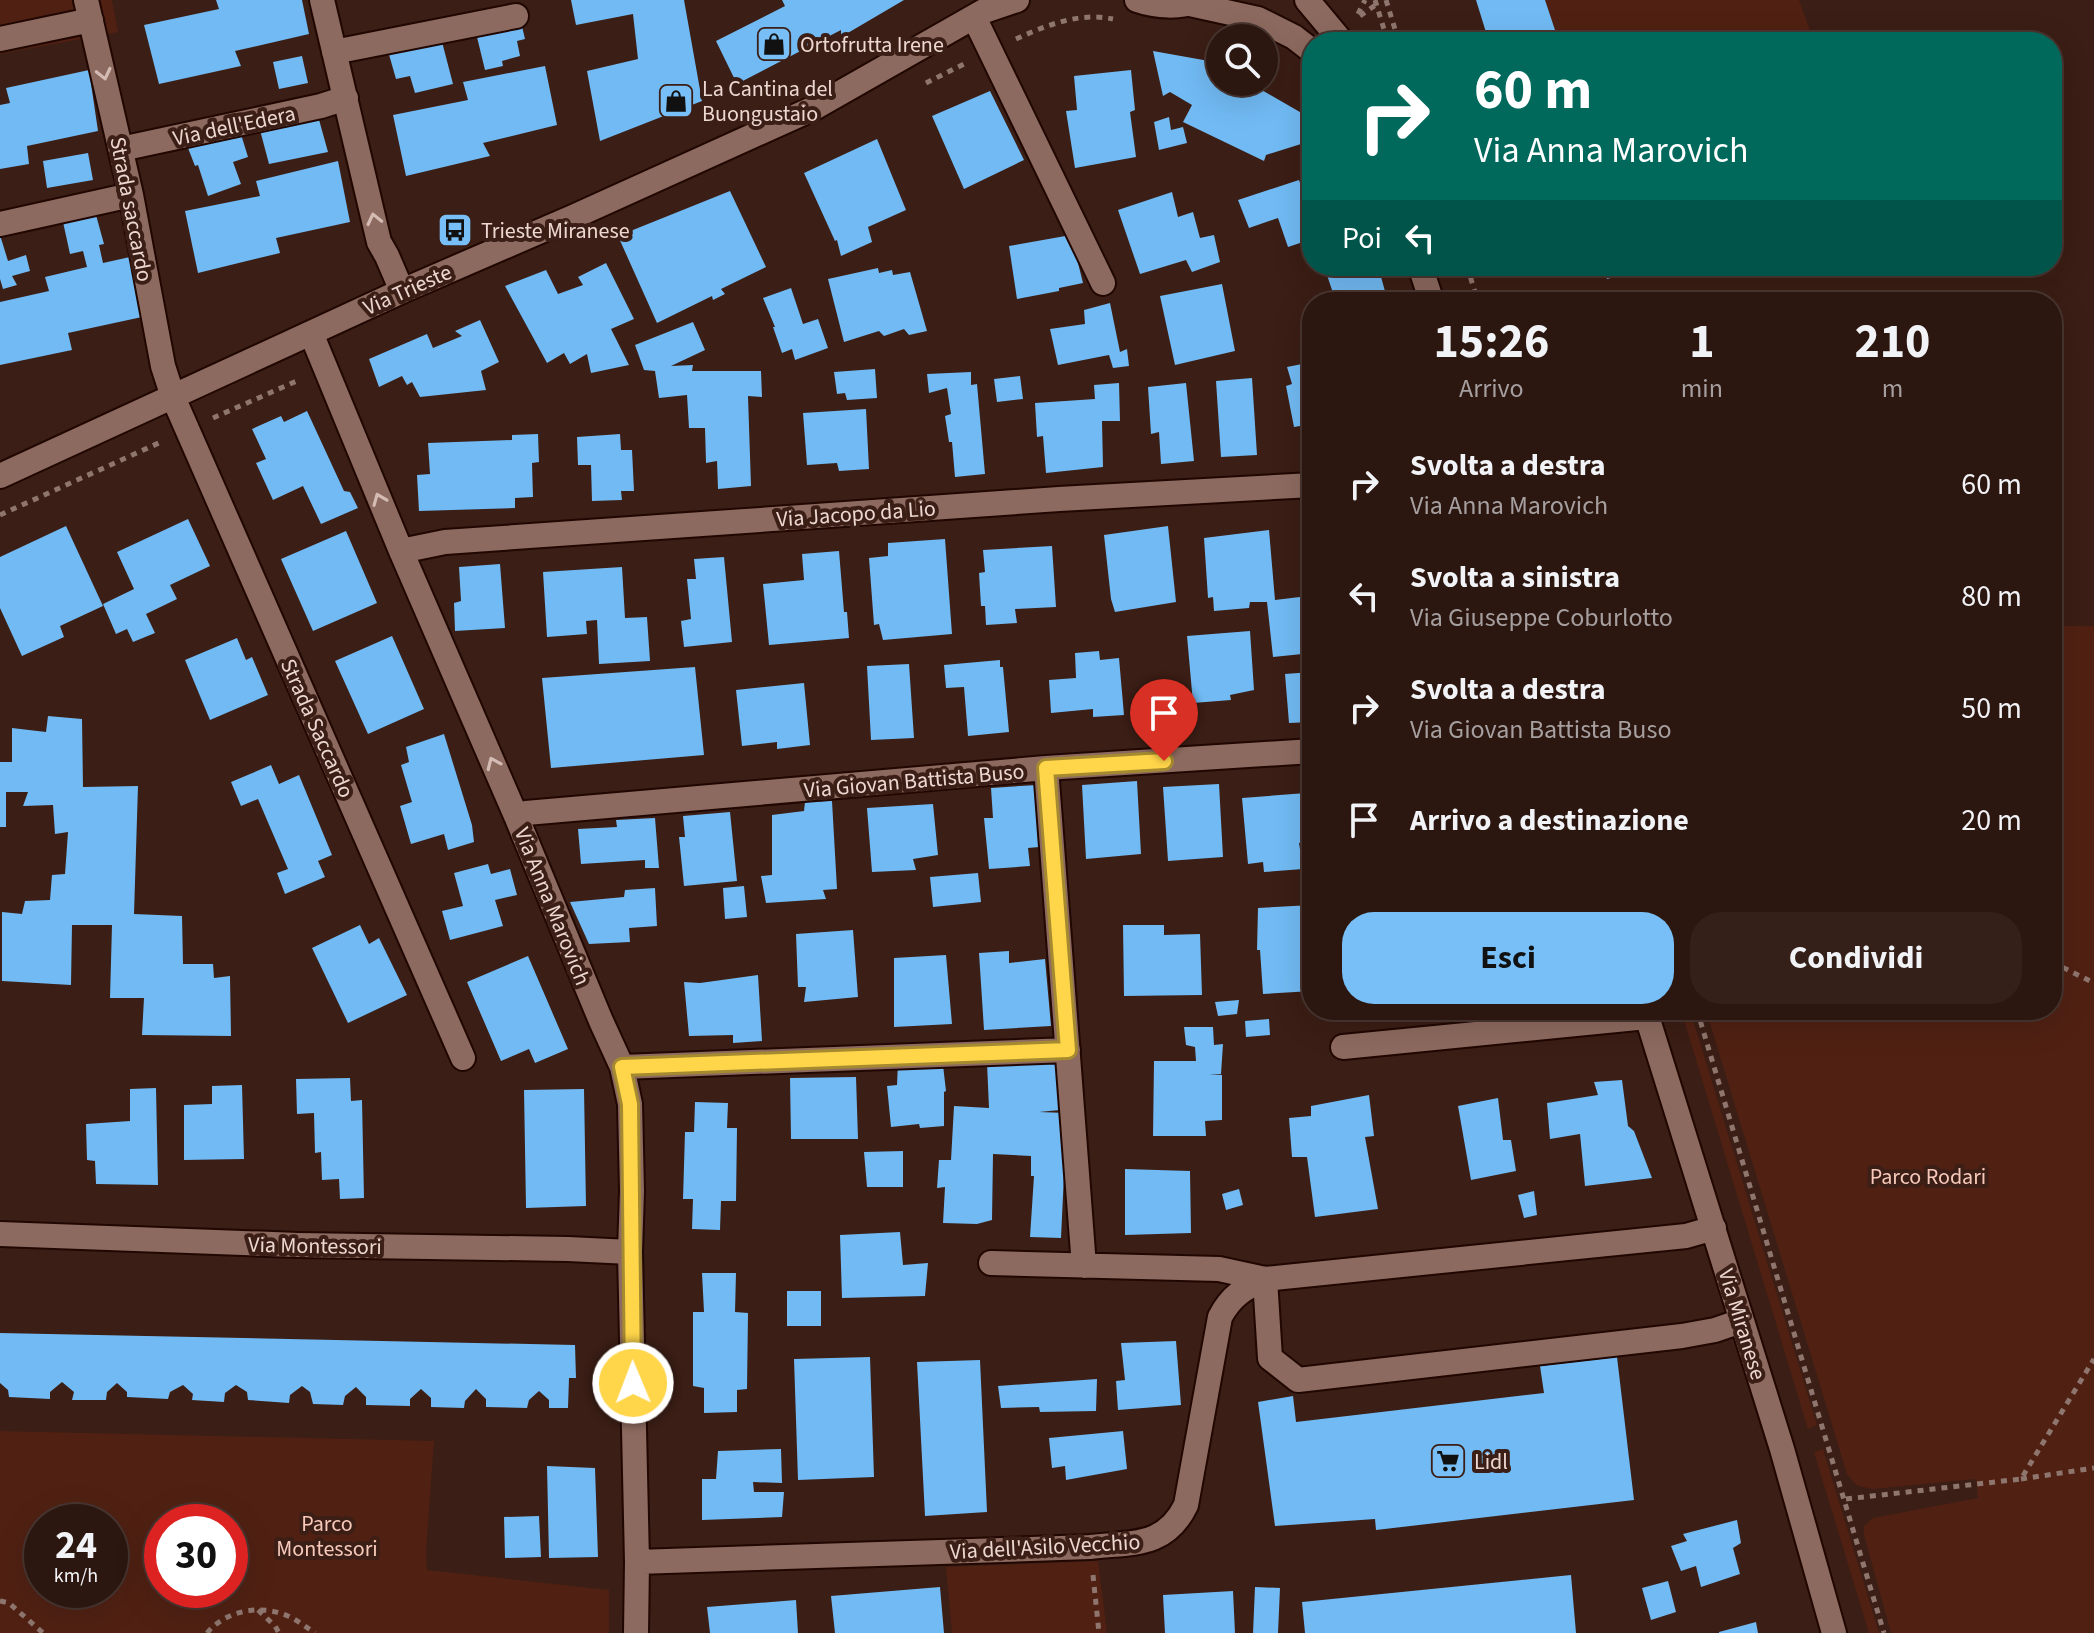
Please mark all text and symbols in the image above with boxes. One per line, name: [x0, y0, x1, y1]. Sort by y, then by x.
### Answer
map controls: [1206, 24, 1278, 96]
button: search: [1206, 24, 1278, 96]
shop icon: Ortofrutta Irene: [755, 25, 793, 63]
place label: Ortofrutta Irene: [800, 29, 944, 61]
text: 60 m: [1474, 51, 1592, 130]
icon: right: [1342, 64, 1446, 168]
one-way arrow: [95, 67, 112, 81]
place label: La Cantina del Buongustaio: [702, 73, 833, 130]
shop icon: La Cantina del Buongustaio: [657, 82, 695, 120]
street label: Via dell'Edera: [170, 97, 299, 155]
text: Via Anna Marovich: [1474, 125, 1749, 176]
street label: Strada saccardo: [101, 134, 161, 284]
bus stop icon: Trieste Miranese: [436, 211, 474, 249]
one-way arrow: [366, 212, 383, 226]
place label: Trieste Miranese: [481, 215, 630, 247]
icon: left: [1398, 216, 1442, 260]
text: Poi: [1342, 217, 1382, 260]
street label: Via Trieste: [358, 256, 457, 324]
text: 15:26: [1433, 308, 1549, 376]
text: 1: [1689, 308, 1715, 376]
text: 210: [1854, 308, 1930, 376]
text: Arrivo: [1459, 370, 1524, 407]
text: min: [1681, 370, 1723, 407]
text: m: [1882, 370, 1903, 407]
text: Svolta a destra: [1410, 444, 1606, 487]
icon: right: [1342, 462, 1386, 506]
text: 60 m: [1961, 463, 2022, 506]
text: Via Anna Marovich: [1410, 487, 1608, 524]
street label: Via Jacopo da Lio: [775, 492, 937, 536]
one-way arrow: [373, 493, 389, 507]
text: Svolta a sinistra: [1410, 556, 1620, 599]
icon: left: [1342, 574, 1386, 618]
text: 80 m: [1961, 575, 2022, 618]
text: Via Giuseppe Coburlotto: [1410, 599, 1673, 636]
street label: Strada Saccardo: [272, 654, 362, 803]
text: Svolta a destra: [1410, 668, 1606, 711]
pin: [1130, 679, 1198, 761]
icon: right: [1342, 686, 1386, 730]
text: 50 m: [1961, 687, 2022, 730]
icon: arrive: [1142, 691, 1186, 735]
text: Via Giovan Battista Buso: [1410, 711, 1672, 748]
street label: Via Giovan Battista Buso: [802, 755, 1026, 807]
one-way arrow: [487, 757, 503, 772]
icon: arrive: [1342, 798, 1386, 842]
text: Arrivo a destinazione: [1410, 799, 1689, 842]
text: 20 m: [1961, 799, 2022, 842]
street label: Via Anna Marovich: [506, 823, 598, 990]
button: Esci: [1342, 912, 1674, 1004]
button: Condividi: [1690, 912, 2022, 1004]
park label: Parco Rodari: [1870, 1161, 1986, 1193]
street label: Via Montessori: [248, 1229, 382, 1263]
street label: Via Miranese: [1710, 1265, 1774, 1384]
position arrow: [591, 1341, 675, 1425]
supermarket icon: Lidl: [1429, 1442, 1467, 1480]
place label: Lidl: [1474, 1446, 1508, 1478]
speed limit sign: 30: [144, 1504, 248, 1608]
park label: Parco Montessori: [276, 1508, 378, 1565]
text: 24: [55, 1517, 97, 1574]
street label: Via dell'Asilo Vecchio: [949, 1526, 1141, 1568]
text: km/h: [54, 1562, 98, 1590]

